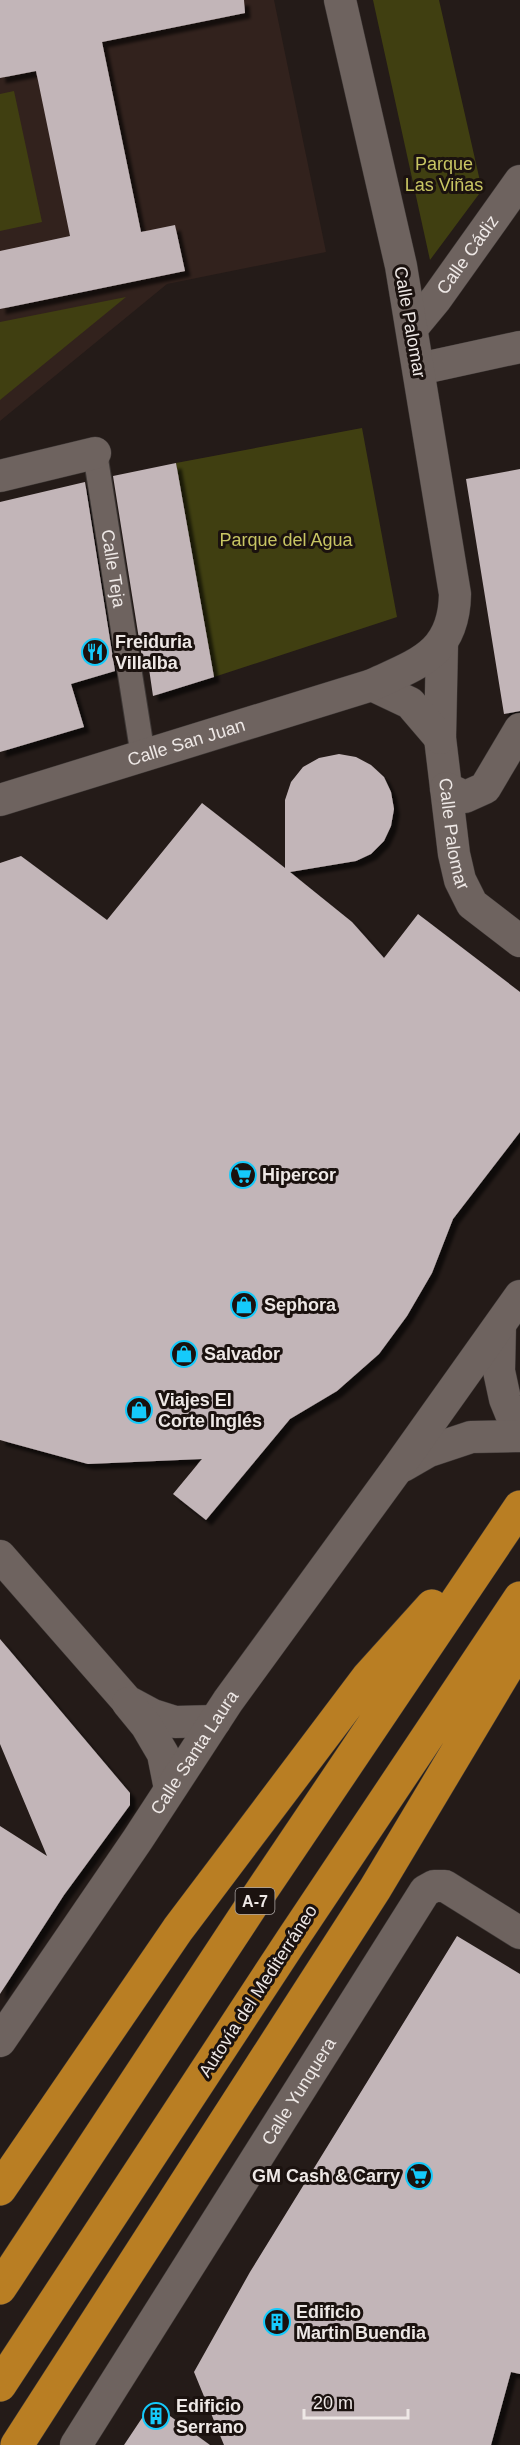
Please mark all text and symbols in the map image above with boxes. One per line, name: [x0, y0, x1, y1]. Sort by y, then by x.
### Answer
park label: Parque Las Viñas: [405, 154, 483, 195]
street label: Calle Cádiz: [433, 211, 502, 298]
street label: Calle Palomar: [390, 265, 430, 379]
street label: Calle Teja: [97, 528, 129, 610]
park label: Parque del Agua: [219, 530, 354, 550]
place label: Freiduria Villalba: [115, 632, 193, 673]
restaurant icon: Freiduria Villalba: [80, 637, 110, 667]
street label: Calle San Juan: [125, 715, 248, 770]
street label: Calle Palomar: [435, 777, 473, 893]
supermarket icon: Hipercor: [228, 1160, 258, 1190]
place label: Hipercor: [262, 1165, 336, 1185]
shop icon: Sephora: [229, 1290, 259, 1320]
place label: Sephora: [264, 1295, 337, 1315]
shop icon: Salvador: [169, 1339, 199, 1369]
place label: Salvador: [204, 1344, 280, 1364]
place label: Viajes El Corte Inglés: [158, 1390, 262, 1431]
shop icon: Viajes El Corte Inglés: [124, 1395, 154, 1425]
street label: Calle Santa Laura: [147, 1686, 243, 1818]
road number: A-7: [236, 1888, 274, 1914]
street label: Autovía del Mediterráneo: [195, 1901, 321, 2081]
street label: Calle Yunquera: [258, 2033, 341, 2149]
supermarket icon: GM Cash & Carry: [404, 2161, 434, 2191]
place label: GM Cash & Carry: [252, 2166, 400, 2186]
place label: Edificio Martin Buendia: [296, 2302, 427, 2343]
building icon: Edificio Martin Buendia: [262, 2307, 292, 2337]
scale bar: [304, 2382, 408, 2420]
text: 20 m: [313, 2393, 353, 2413]
place label: Edificio Serrano: [176, 2396, 244, 2437]
building icon: Edificio Serrano: [141, 2401, 171, 2431]

